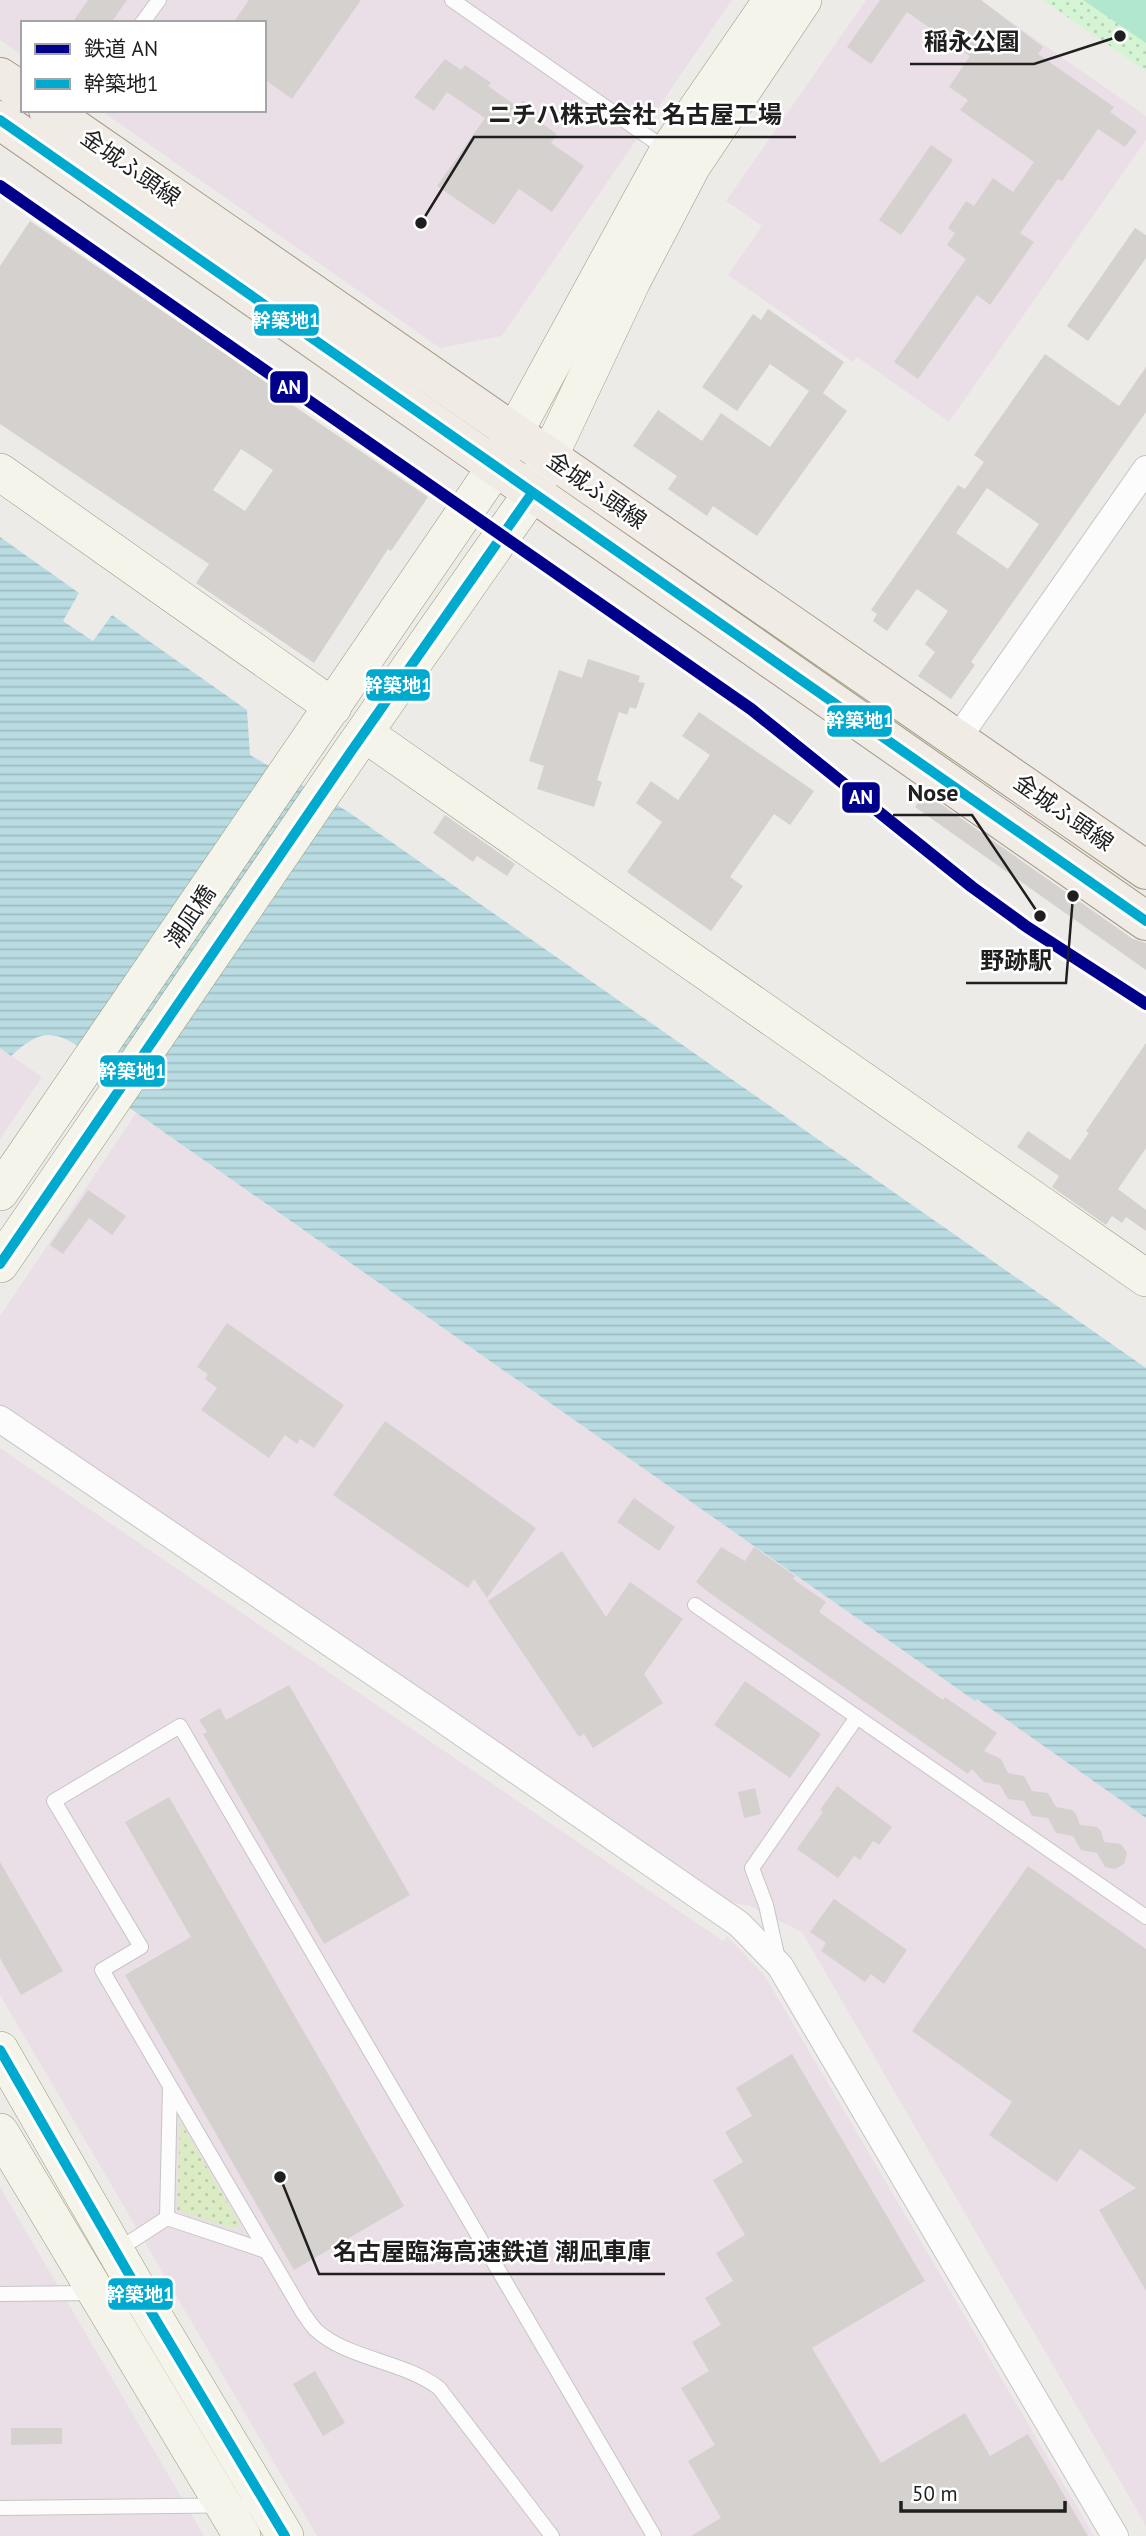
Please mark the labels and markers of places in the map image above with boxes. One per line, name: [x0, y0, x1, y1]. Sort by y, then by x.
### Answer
callout: 稲永公園: [910, 19, 1034, 64]
callout: ニチハ株式会社 名古屋工場: [474, 92, 796, 137]
callout: Nose: [893, 770, 972, 815]
callout: 野跡駅: [966, 938, 1066, 983]
callout: 名古屋臨海高速鉄道 潮凪車庫: [319, 2229, 665, 2274]

